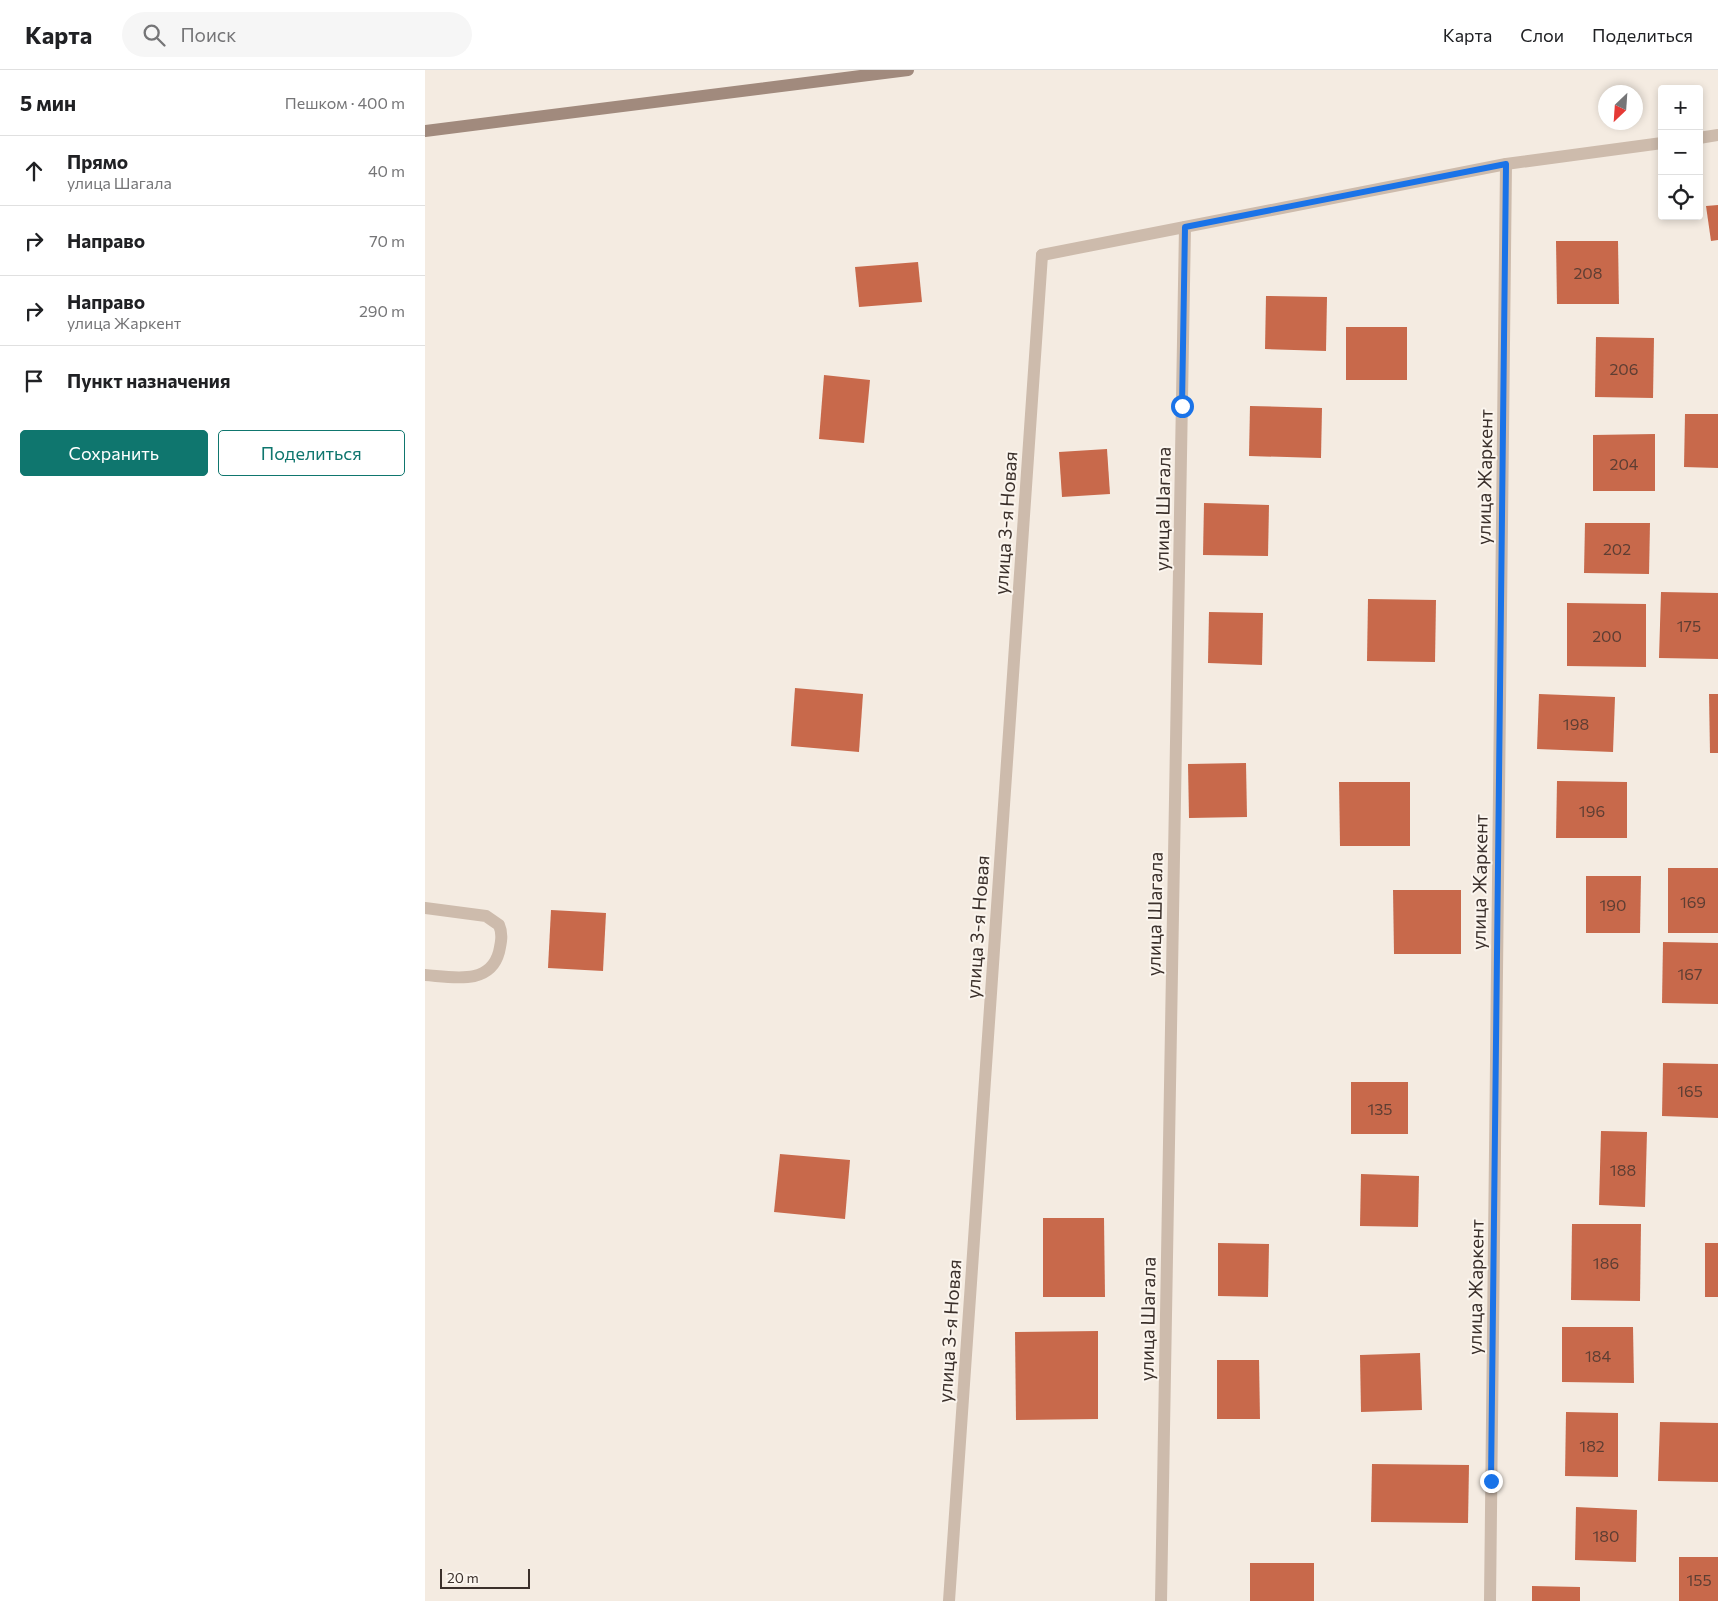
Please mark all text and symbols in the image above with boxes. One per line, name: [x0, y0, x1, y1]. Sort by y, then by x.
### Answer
search box: [122, 12, 472, 57]
text: Карта: [25, 20, 92, 49]
icon: search: [140, 21, 168, 49]
text: Поиск: [180, 23, 236, 46]
text: Карта: [1443, 24, 1492, 46]
text: Слои: [1520, 24, 1564, 46]
text: Поделиться: [1592, 24, 1693, 46]
north arrow: [1598, 85, 1643, 130]
map controls: [1658, 85, 1703, 220]
button: +: [1658, 85, 1703, 130]
text: 5 мин: [20, 90, 76, 115]
text: Пешком · 400 m: [285, 93, 405, 112]
button: −: [1658, 130, 1703, 175]
text: Прямо: [67, 150, 128, 173]
icon: ahead: [20, 157, 48, 185]
text: 40 m: [368, 161, 405, 180]
text: улица Шагала: [67, 173, 172, 192]
button: locate: [1658, 175, 1703, 220]
icon: right: [20, 227, 48, 255]
text: Направо: [67, 229, 145, 252]
text: 70 m: [369, 231, 405, 250]
house number: 208: [1574, 263, 1602, 282]
text: Направо: [67, 290, 145, 313]
icon: right: [20, 297, 48, 325]
text: 290 m: [359, 301, 405, 320]
text: улица Жаркент: [67, 313, 181, 332]
house number: 206: [1610, 359, 1638, 378]
icon: arrive: [20, 367, 48, 395]
text: Пункт назначения: [67, 369, 230, 392]
route start: [1171, 395, 1194, 418]
street label: улица Жаркент: [1471, 409, 1497, 545]
button: Сохранить: [20, 430, 208, 476]
button: Поделиться: [218, 430, 405, 476]
street label: улица Шагала: [1149, 447, 1175, 571]
street label: улица 3-я Новая: [989, 451, 1021, 595]
house number: 204: [1610, 454, 1639, 473]
house number: 202: [1603, 539, 1631, 558]
house number: 175: [1677, 616, 1701, 635]
house number: 200: [1592, 626, 1622, 645]
house number: 198: [1563, 714, 1589, 733]
house number: 196: [1579, 801, 1605, 820]
street label: улица Жаркент: [1466, 814, 1492, 950]
street label: улица Шагала: [1141, 852, 1167, 976]
street label: улица 3-я Новая: [961, 855, 993, 999]
house number: 169: [1680, 892, 1706, 911]
house number: 190: [1600, 895, 1627, 914]
house number: 167: [1678, 964, 1702, 983]
house number: 165: [1677, 1081, 1703, 1100]
house number: 135: [1367, 1099, 1393, 1118]
house number: 188: [1610, 1160, 1636, 1179]
street label: улица Жаркент: [1462, 1219, 1488, 1355]
house number: 186: [1593, 1253, 1619, 1272]
street label: улица Шагала: [1134, 1257, 1160, 1381]
street label: улица 3-я Новая: [933, 1259, 965, 1403]
house number: 184: [1585, 1346, 1611, 1365]
house number: 182: [1579, 1436, 1605, 1455]
route end: [1480, 1470, 1503, 1493]
house number: 180: [1593, 1526, 1620, 1545]
scale bar: [440, 1566, 530, 1589]
text: 20 m: [447, 1569, 479, 1586]
house number: 155: [1686, 1570, 1712, 1589]

